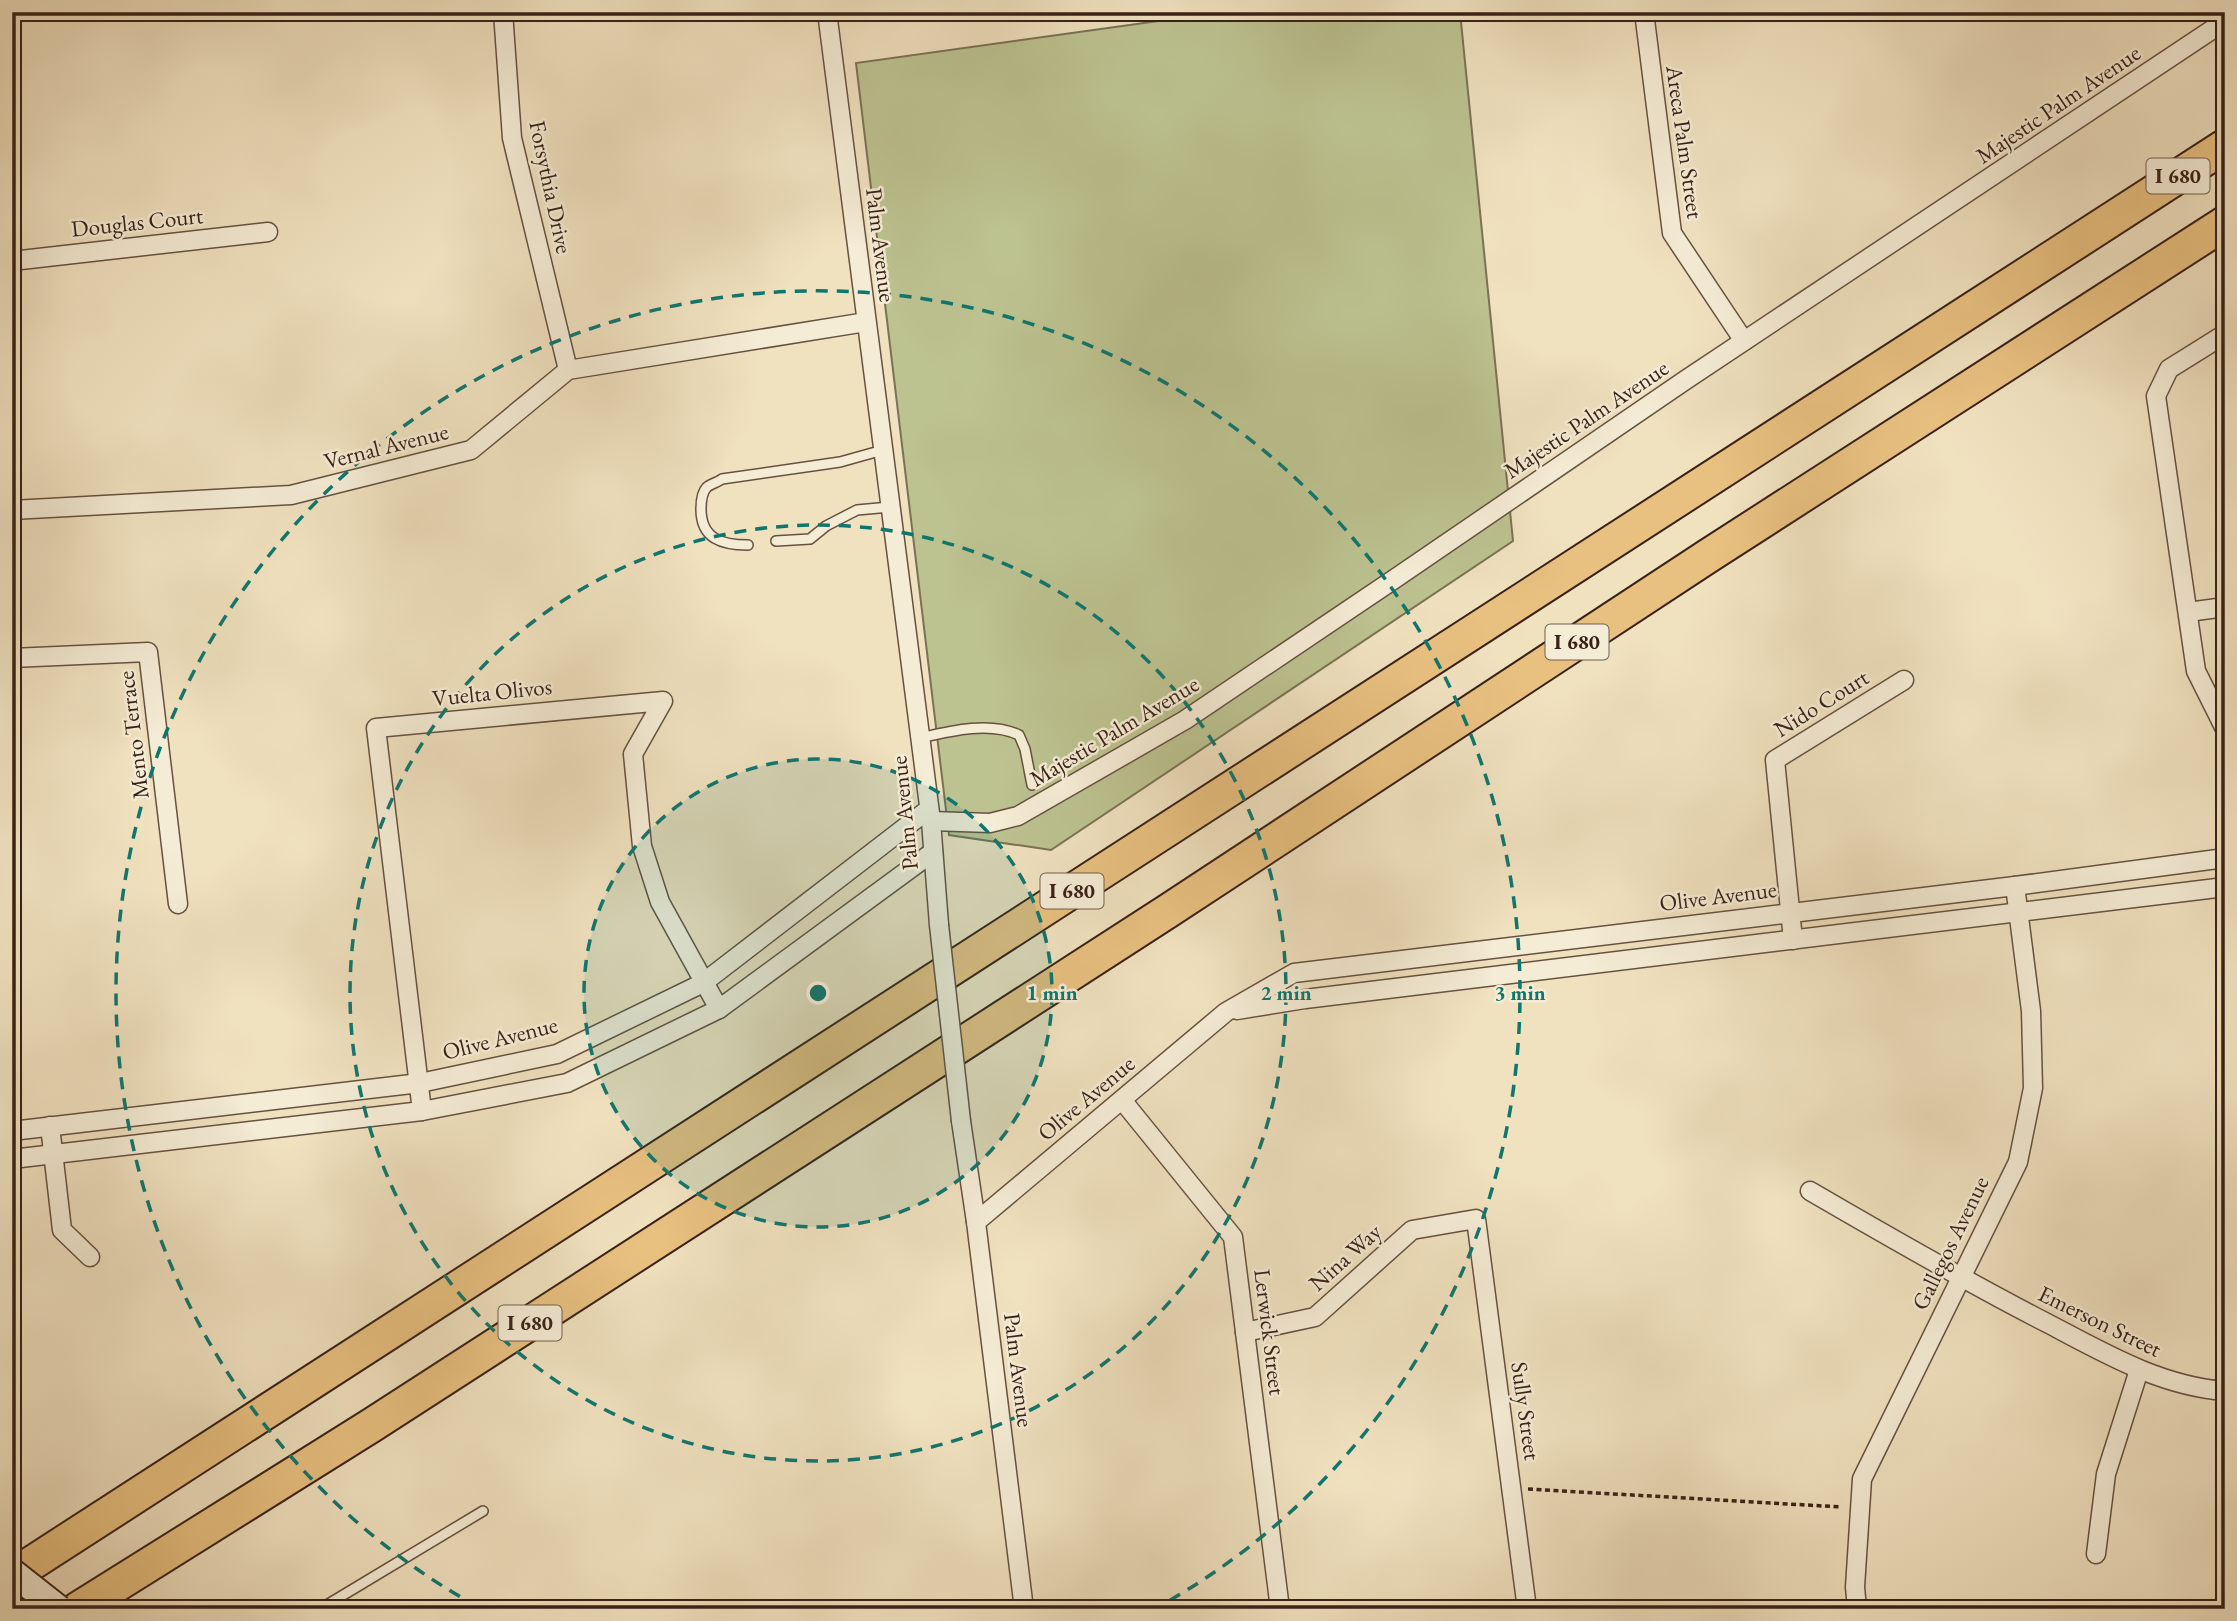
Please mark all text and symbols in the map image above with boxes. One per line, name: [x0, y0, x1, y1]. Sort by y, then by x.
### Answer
street label: Majestic Palm Avenue: [1970, 38, 2146, 170]
street label: Areca Palm Street: [1659, 62, 1711, 221]
street label: Forsythia Drive: [522, 118, 580, 256]
road number: I 680: [2146, 158, 2210, 194]
street label: Palm Avenue: [859, 186, 903, 304]
street label: Douglas Court: [70, 200, 205, 244]
street label: Majestic Palm Avenue: [1498, 353, 1674, 485]
street label: Vernal Avenue: [321, 416, 451, 476]
road number: I 680: [1546, 624, 1608, 660]
street label: Nido Court: [1768, 662, 1875, 744]
street label: Mento Terrace: [110, 669, 156, 801]
street label: Majestic Palm Avenue: [1024, 669, 1204, 793]
street label: Vuelta Olivos: [431, 671, 553, 713]
street label: Palm Avenue: [883, 754, 925, 872]
road number: I 680: [1040, 874, 1104, 908]
street label: Olive Avenue: [1658, 874, 1778, 918]
text: 1 min: [1026, 979, 1078, 1006]
text: 2 min: [1260, 979, 1312, 1006]
text: 3 min: [1494, 979, 1546, 1006]
centre of rings: [806, 981, 830, 1005]
street label: Olive Avenue: [439, 1009, 561, 1067]
street label: Olive Avenue: [1031, 1049, 1141, 1147]
street label: Gallegos Avenue: [1905, 1171, 1995, 1315]
street label: Nina Way: [1302, 1216, 1388, 1297]
street label: Lerwick Street: [1247, 1267, 1293, 1397]
street label: Emerson Street: [2033, 1278, 2167, 1364]
road number: I 680: [498, 1306, 562, 1340]
street label: Palm Avenue: [997, 1311, 1041, 1429]
street label: Sully Street: [1504, 1360, 1548, 1463]

